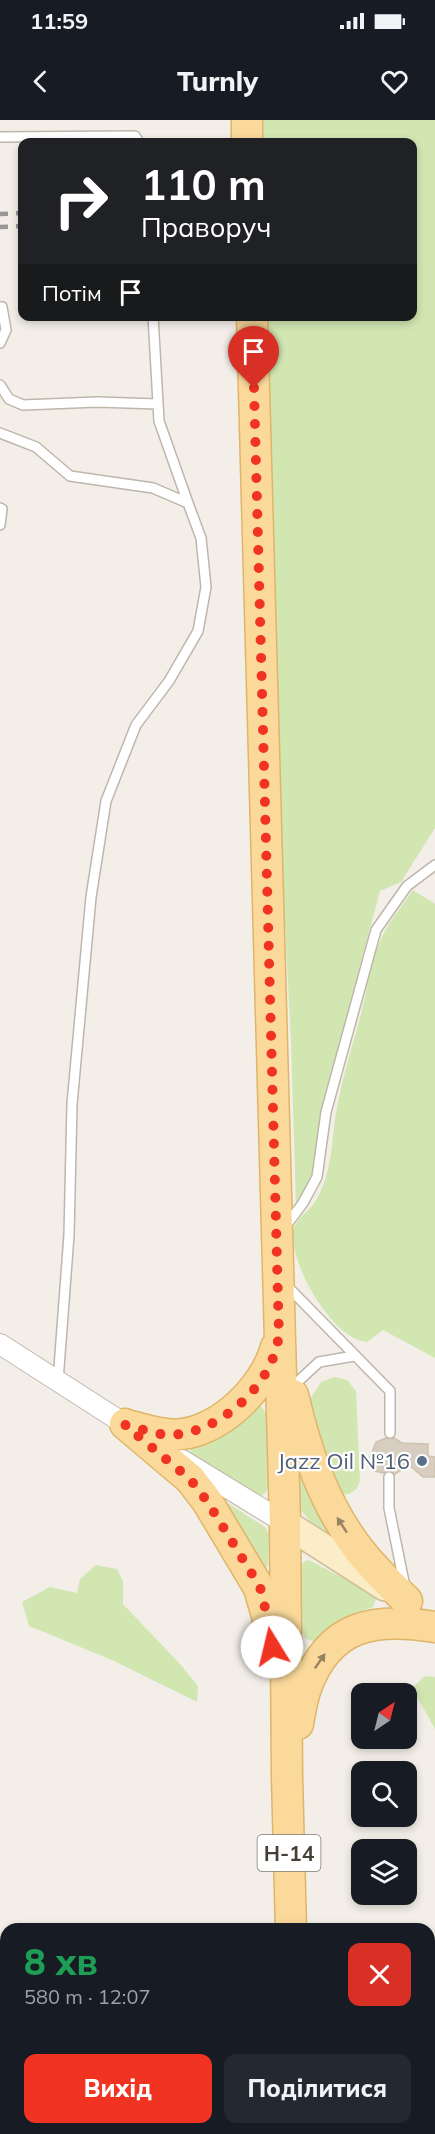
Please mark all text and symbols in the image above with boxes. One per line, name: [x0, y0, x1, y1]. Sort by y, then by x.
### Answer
text: 11:59: [30, 7, 88, 35]
text: Turnly: [177, 64, 258, 98]
icon: back: [24, 65, 57, 98]
icon: heart: [378, 65, 411, 98]
text: 110 m: [141, 158, 266, 211]
icon: right: [42, 162, 120, 240]
text: Праворуч: [141, 210, 271, 244]
icon: arrive: [114, 276, 147, 309]
text: Потім: [42, 279, 102, 307]
pin: [228, 326, 279, 388]
icon: arrive: [237, 335, 270, 368]
place label: Jazz Oil №16: [277, 1447, 410, 1475]
marker: Jazz Oil №16: [415, 1454, 429, 1468]
one-way arrow: [336, 1517, 347, 1534]
position arrow: [240, 1615, 304, 1679]
one-way arrow: [314, 1654, 326, 1670]
north arrow: [351, 1683, 417, 1749]
map controls: [351, 1683, 417, 1905]
button: search: [351, 1761, 417, 1827]
road number: Н-14: [258, 1835, 320, 1871]
button: layers: [351, 1839, 417, 1905]
text: 8 хв: [24, 1939, 98, 1984]
button: close: [348, 1943, 411, 2006]
text: 580 m · 12:07: [24, 1984, 150, 2009]
button: Вихід: [24, 2054, 212, 2123]
button: Поділитися: [224, 2054, 411, 2123]

